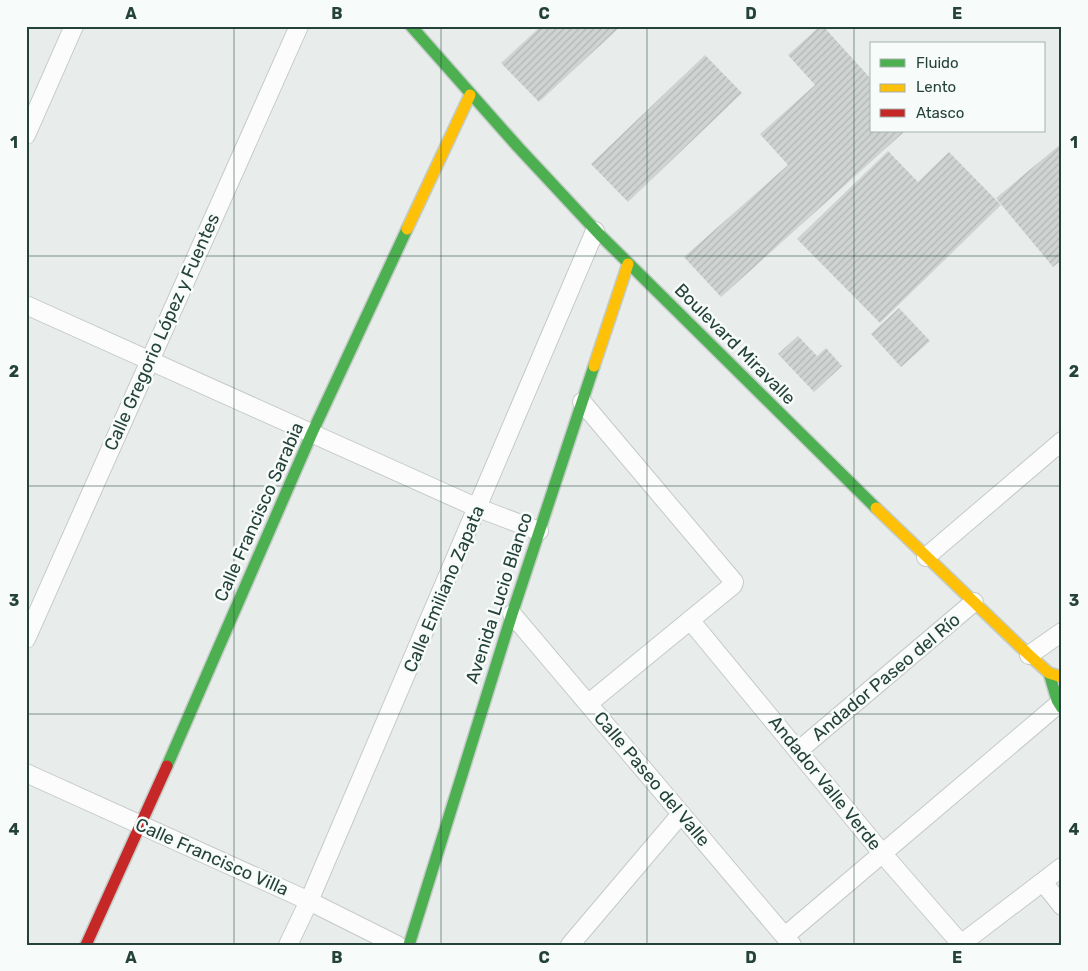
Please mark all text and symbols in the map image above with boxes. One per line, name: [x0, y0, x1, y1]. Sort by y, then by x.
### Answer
text: A: [125, 4, 137, 23]
text: B: [331, 4, 343, 23]
text: C: [538, 4, 550, 23]
text: D: [745, 4, 757, 23]
text: E: [952, 4, 962, 23]
legend: [870, 42, 1046, 132]
text: Fluido: [916, 54, 959, 72]
text: Lento: [916, 78, 956, 96]
text: Atasco: [916, 104, 964, 122]
text: 1: [10, 133, 18, 152]
text: 1: [1070, 133, 1078, 152]
street label: Calle Gregorio López y Fuentes: [100, 210, 224, 454]
street label: Boulevard Miravalle: [670, 279, 800, 409]
text: 2: [9, 362, 19, 381]
text: 2: [1069, 362, 1079, 381]
street label: Calle Francisco Sarabia: [210, 419, 308, 605]
street label: Calle Emiliano Zapata: [399, 502, 489, 676]
street label: Avenida Lucio Blanco: [461, 510, 537, 686]
text: 3: [9, 591, 19, 610]
text: 3: [1069, 591, 1079, 610]
street label: Andador Paseo del Río: [807, 609, 965, 745]
street label: Calle Paseo del Valle: [589, 707, 715, 851]
street label: Andador Valle Verde: [764, 711, 886, 855]
street label: Calle Francisco Villa: [132, 813, 292, 901]
text: 4: [9, 820, 20, 839]
text: 4: [1069, 820, 1080, 839]
text: A: [125, 948, 137, 967]
text: B: [331, 948, 343, 967]
text: C: [538, 948, 550, 967]
text: D: [745, 948, 757, 967]
text: E: [952, 948, 962, 967]

